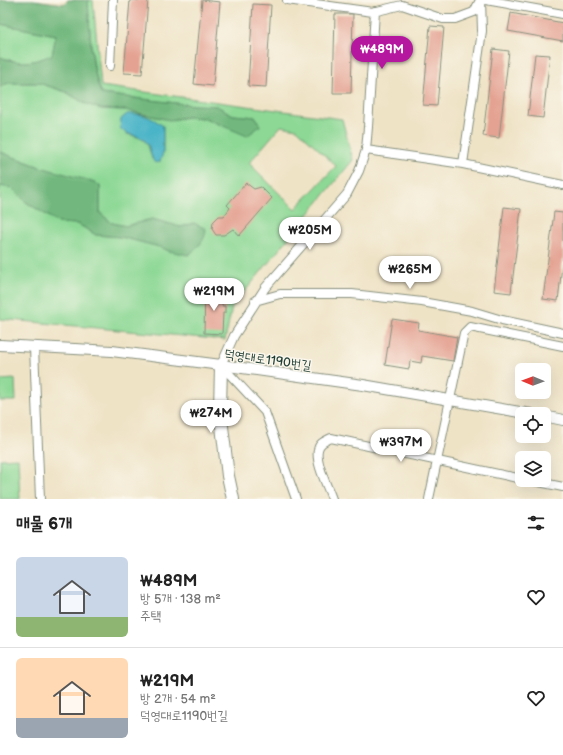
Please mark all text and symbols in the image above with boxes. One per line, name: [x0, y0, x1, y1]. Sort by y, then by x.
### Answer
pin: ₩489M: [354, 36, 410, 70]
text: ₩489M: [360, 41, 404, 57]
pin: ₩205M: [282, 217, 338, 251]
text: ₩205M: [288, 222, 332, 238]
pin: ₩265M: [382, 256, 438, 290]
text: ₩265M: [388, 261, 432, 277]
pin: ₩219M: [186, 278, 242, 312]
text: ₩219M: [193, 283, 235, 299]
street label: 덕영대로1190번길: [223, 346, 313, 374]
north arrow: [515, 363, 551, 399]
map controls: [515, 363, 551, 487]
pin: ₩274M: [183, 400, 239, 434]
text: ₩274M: [189, 405, 233, 421]
button: locate: [515, 407, 551, 443]
pin: ₩397M: [373, 429, 429, 463]
text: ₩397M: [379, 434, 423, 450]
button: layers: [515, 451, 551, 487]
icon: filters: [525, 512, 547, 534]
text: 매물 6개: [16, 514, 72, 534]
text: ₩489M: [140, 571, 198, 591]
icon: home: [48, 573, 96, 621]
icon: heart: [525, 586, 547, 608]
text: 방 5개 · 138 m²: [140, 591, 221, 607]
text: 주택: [140, 608, 161, 624]
text: ₩219M: [140, 671, 194, 691]
icon: home: [48, 674, 96, 722]
icon: heart: [525, 687, 547, 709]
text: 방 2개 · 54 m²: [140, 691, 216, 707]
text: 덕영대로1190번길: [140, 708, 228, 724]

